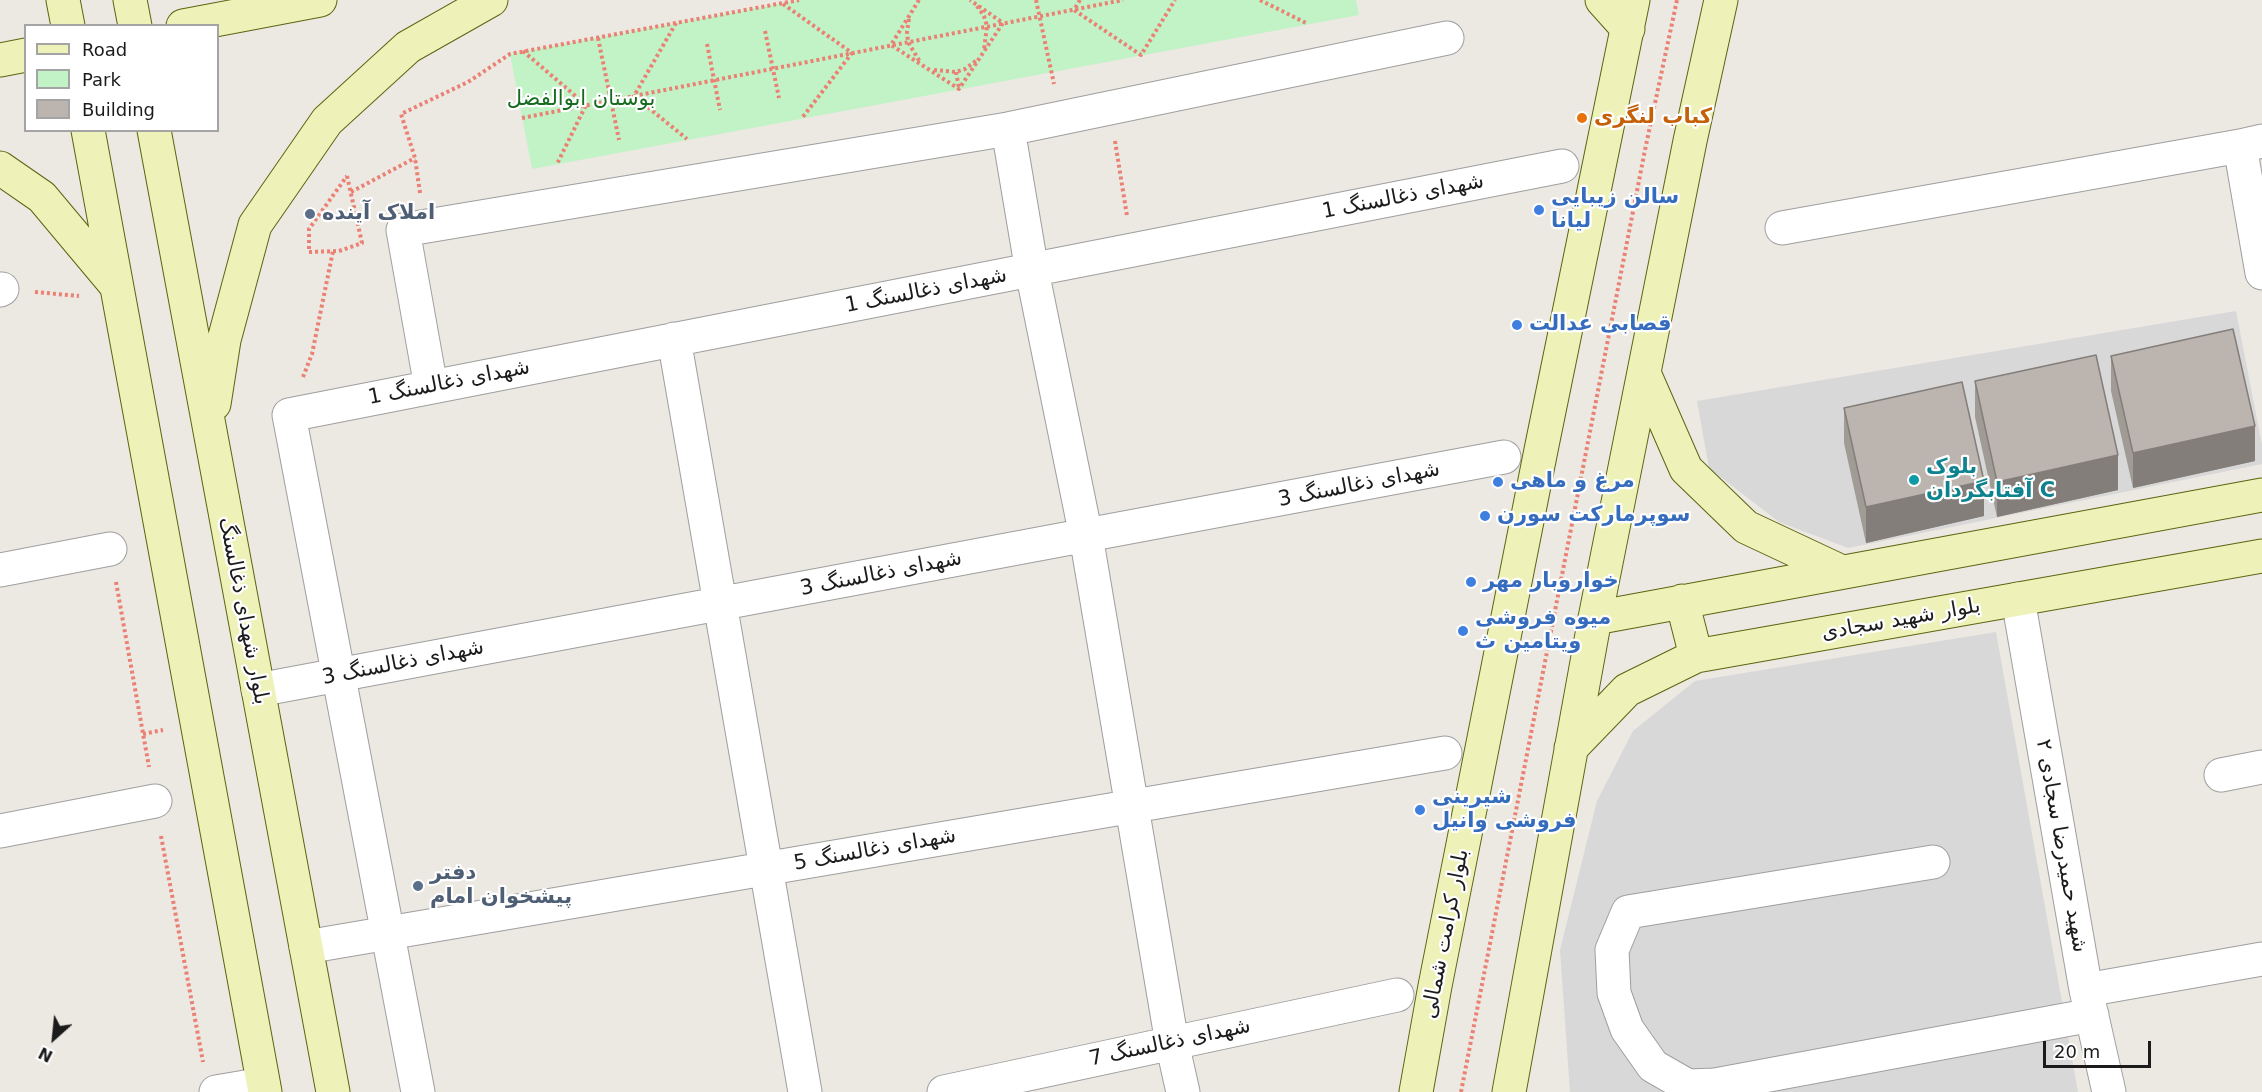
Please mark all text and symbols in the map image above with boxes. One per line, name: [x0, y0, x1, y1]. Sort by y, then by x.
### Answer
legend: [24, 24, 219, 132]
text: Road: [82, 39, 127, 60]
text: Park: [82, 69, 121, 90]
park label: بوستان ابوالفضل: [507, 87, 655, 113]
text: Building: [82, 99, 155, 120]
place label: کباب لنگری: [1594, 105, 1712, 131]
marker: کباب لنگری: [1575, 111, 1589, 125]
street label: شهدای ذغالسنگ 1: [1320, 169, 1486, 225]
place label: سالن زیبایی لیانا: [1551, 185, 1679, 235]
place label: املاک آینده: [322, 201, 435, 227]
marker: سالن زیبایی لیانا: [1532, 203, 1546, 217]
marker: املاک آینده: [303, 207, 317, 221]
street label: شهدای ذغالسنگ 1: [843, 263, 1009, 319]
place label: قصابی عدالت: [1529, 312, 1672, 338]
marker: قصابی عدالت: [1510, 318, 1524, 332]
street label: شهدای ذغالسنگ 1: [366, 355, 532, 411]
place label: بلوک آفتابگردان C: [1926, 455, 2055, 505]
street label: شهدای ذغالسنگ 3: [1276, 457, 1442, 513]
place label: مرغ و ماهی: [1510, 469, 1635, 495]
marker: بلوک آفتابگردان C: [1907, 473, 1921, 487]
marker: مرغ و ماهی: [1491, 475, 1505, 489]
place label: سوپرمارکت سورن: [1497, 503, 1690, 529]
marker: سوپرمارکت سورن: [1478, 509, 1492, 523]
street label: بلوار شهدای ذغالسنگ: [212, 515, 274, 707]
street label: شهدای ذغالسنگ 3: [798, 546, 964, 602]
place label: خواروبار مهر: [1483, 569, 1619, 595]
marker: خواروبار مهر: [1464, 575, 1478, 589]
street label: بلوار شهید سجادی: [1820, 594, 1982, 646]
place label: میوه فروشی ویتامین ث: [1475, 606, 1611, 656]
marker: میوه فروشی ویتامین ث: [1456, 624, 1470, 638]
street label: شهدای ذغالسنگ 3: [320, 635, 486, 691]
street label: شهید حمیدرضا سجادی ۲: [2030, 737, 2092, 955]
place label: شیرینی فروشی وانیل: [1432, 785, 1577, 835]
marker: شیرینی فروشی وانیل: [1413, 803, 1427, 817]
street label: شهدای ذغالسنگ 5: [792, 823, 958, 877]
street label: بلوار کرامت شمالی: [1417, 847, 1475, 1021]
place label: دفتر پیشخوان امام: [430, 861, 572, 911]
marker: دفتر پیشخوان امام: [411, 879, 425, 893]
north arrow: [24, 1008, 84, 1068]
street label: شهدای ذغالسنگ 7: [1087, 1014, 1253, 1072]
scale bar: [2046, 1029, 2154, 1067]
text: 20 m: [2054, 1041, 2100, 1062]
text: N: [35, 1043, 56, 1066]

